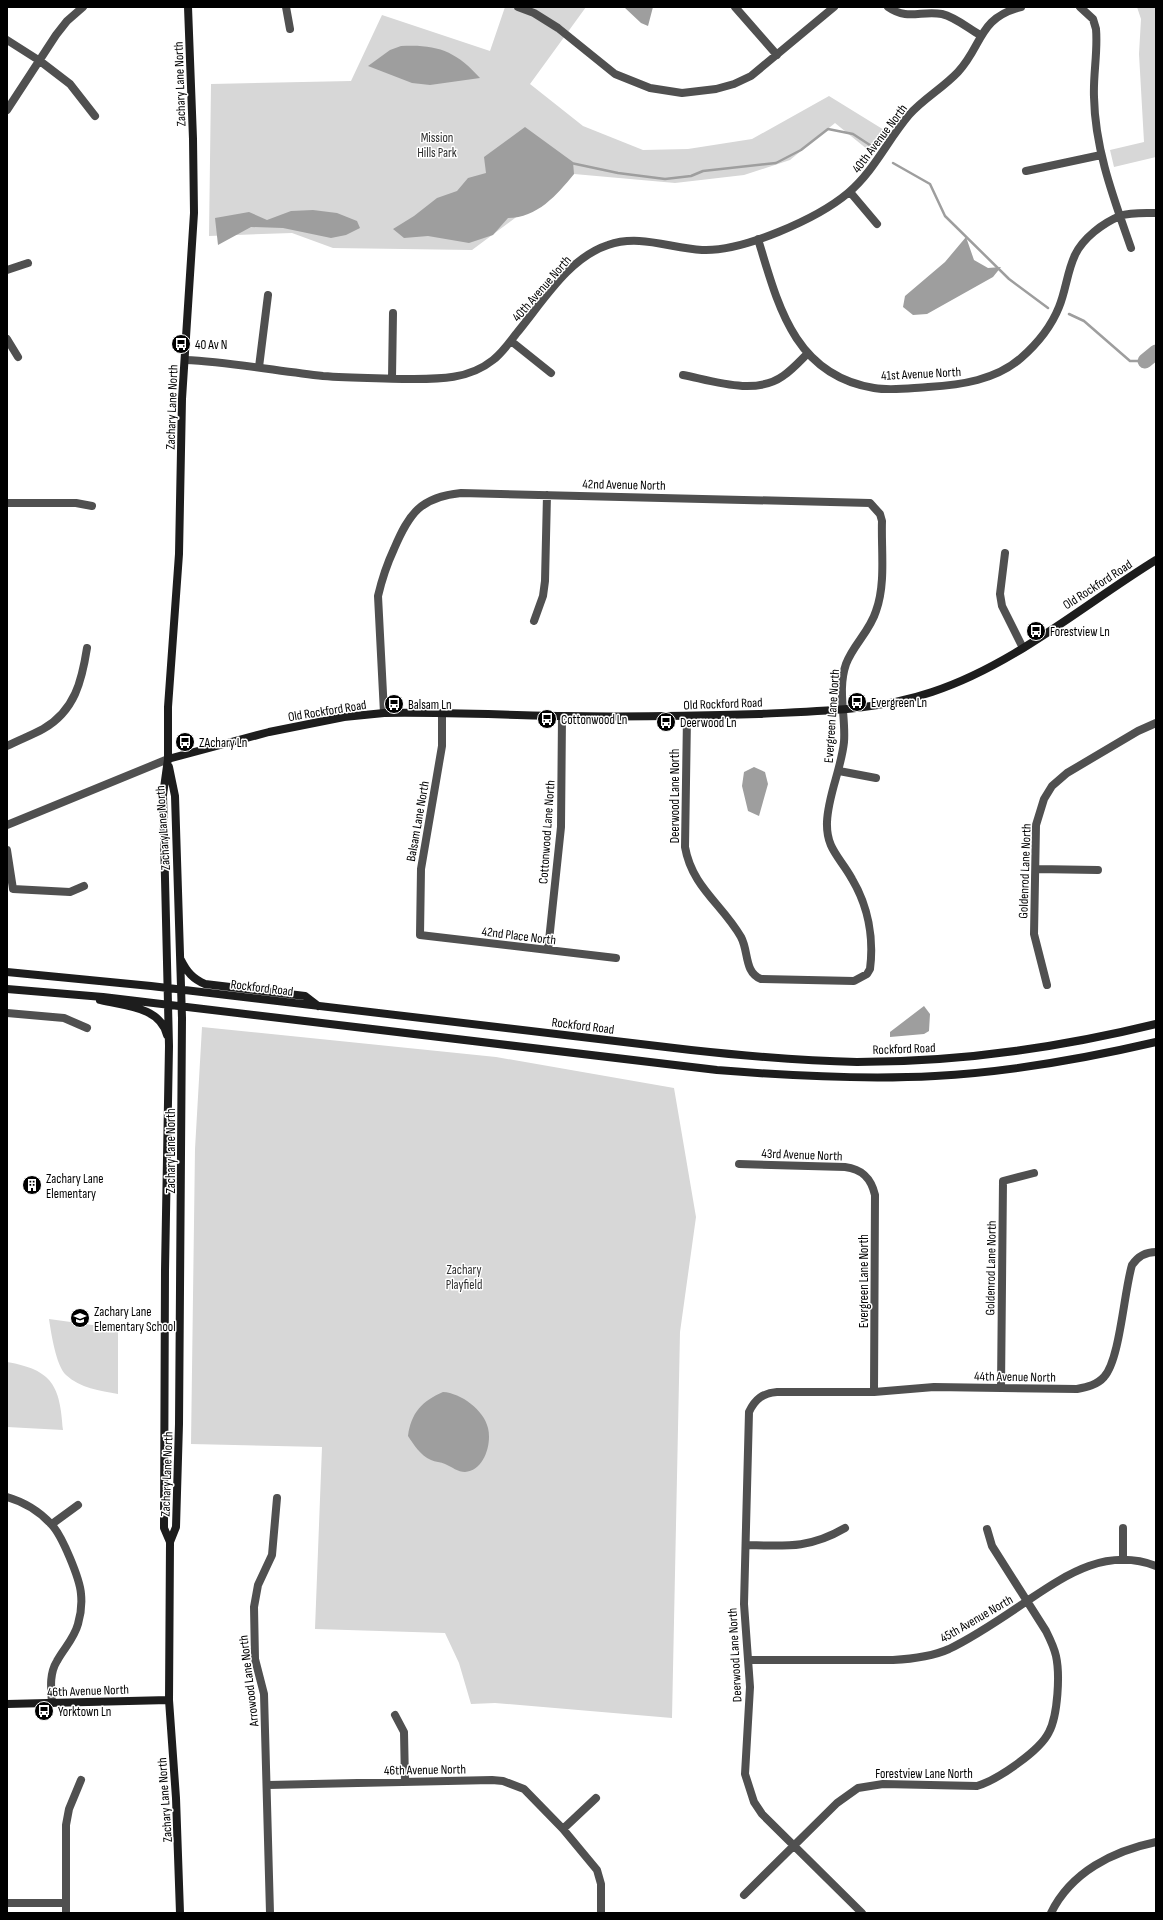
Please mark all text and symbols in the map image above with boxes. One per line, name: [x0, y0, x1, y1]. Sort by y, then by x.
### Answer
street label: Zachary Lane North: [171, 41, 189, 127]
street label: 40th Avenue North: [849, 101, 911, 176]
park label: Mission Hills Park: [417, 130, 457, 161]
street label: 40th Avenue North: [509, 252, 575, 325]
bus stop icon: 40 Av N: [170, 333, 192, 355]
place label: 40 Av N: [195, 337, 227, 353]
street label: Zachary Lane North: [163, 364, 181, 450]
street label: 41st Avenue North: [881, 364, 961, 384]
street label: 42nd Avenue North: [582, 476, 666, 494]
street label: Old Rockford Road: [1060, 557, 1135, 613]
bus stop icon: Forestview Ln: [1025, 620, 1047, 642]
place label: Forestview Ln: [1050, 624, 1110, 640]
street label: Evergreen Lane North: [821, 669, 843, 763]
bus stop icon: Evergreen Ln: [846, 691, 868, 713]
bus stop icon: Balsam Ln: [383, 693, 405, 715]
street label: Old Rockford Road: [683, 695, 763, 713]
place label: Evergreen Ln: [871, 695, 927, 711]
street label: Old Rockford Road: [287, 697, 368, 725]
place label: Balsam Ln: [408, 697, 452, 713]
bus stop icon: Cottonwood Ln: [536, 708, 558, 730]
bus stop icon: Deerwood Ln: [655, 711, 677, 733]
place label: Cottonwood Ln: [561, 712, 627, 728]
place label: Deerwood Ln: [680, 715, 737, 731]
bus stop icon: ZAchary Ln: [174, 731, 196, 753]
place label: ZAchary Ln: [199, 735, 247, 751]
street label: Deerwood Lane North: [667, 749, 683, 843]
street label: Balsam Lane North: [403, 780, 433, 863]
street label: Cottonwood Lane North: [535, 780, 559, 885]
street label: Zachary Lane North: [152, 785, 174, 871]
street label: Goldenrod Lane North: [1015, 823, 1035, 919]
street label: 42nd Place North: [481, 924, 557, 948]
street label: Rockford Road: [230, 976, 294, 1000]
street label: Rockford Road: [551, 1014, 615, 1038]
street label: Rockford Road: [872, 1040, 936, 1058]
street label: Zachary Lane North: [163, 1108, 179, 1194]
street label: 43rd Avenue North: [761, 1146, 843, 1164]
place label: Zachary Lane Elementary: [46, 1171, 104, 1202]
building icon: Zachary Lane Elementary: [21, 1174, 43, 1196]
street label: Goldenrod Lane North: [982, 1220, 1000, 1316]
street label: Evergreen Lane North: [856, 1234, 872, 1328]
park label: Zachary Playfield: [446, 1262, 482, 1293]
place label: Zachary Lane Elementary School: [94, 1304, 176, 1335]
school or university icon: Zachary Lane Elementary School: [69, 1307, 91, 1329]
street label: 44th Avenue North: [974, 1368, 1056, 1386]
street label: Zachary Lane North: [158, 1431, 176, 1517]
street label: 45th Avenue North: [937, 1592, 1016, 1646]
street label: Deerwood Lane North: [725, 1607, 745, 1703]
street label: Arrowood Lane North: [235, 1634, 263, 1729]
street label: 46th Avenue North: [47, 1682, 129, 1700]
bus stop icon: Yorktown Ln: [33, 1700, 55, 1722]
place label: Yorktown Ln: [58, 1704, 111, 1720]
street label: Zachary Lane North: [154, 1757, 176, 1843]
street label: 46th Avenue North: [384, 1761, 466, 1779]
street label: Forestview Lane North: [875, 1766, 973, 1782]

